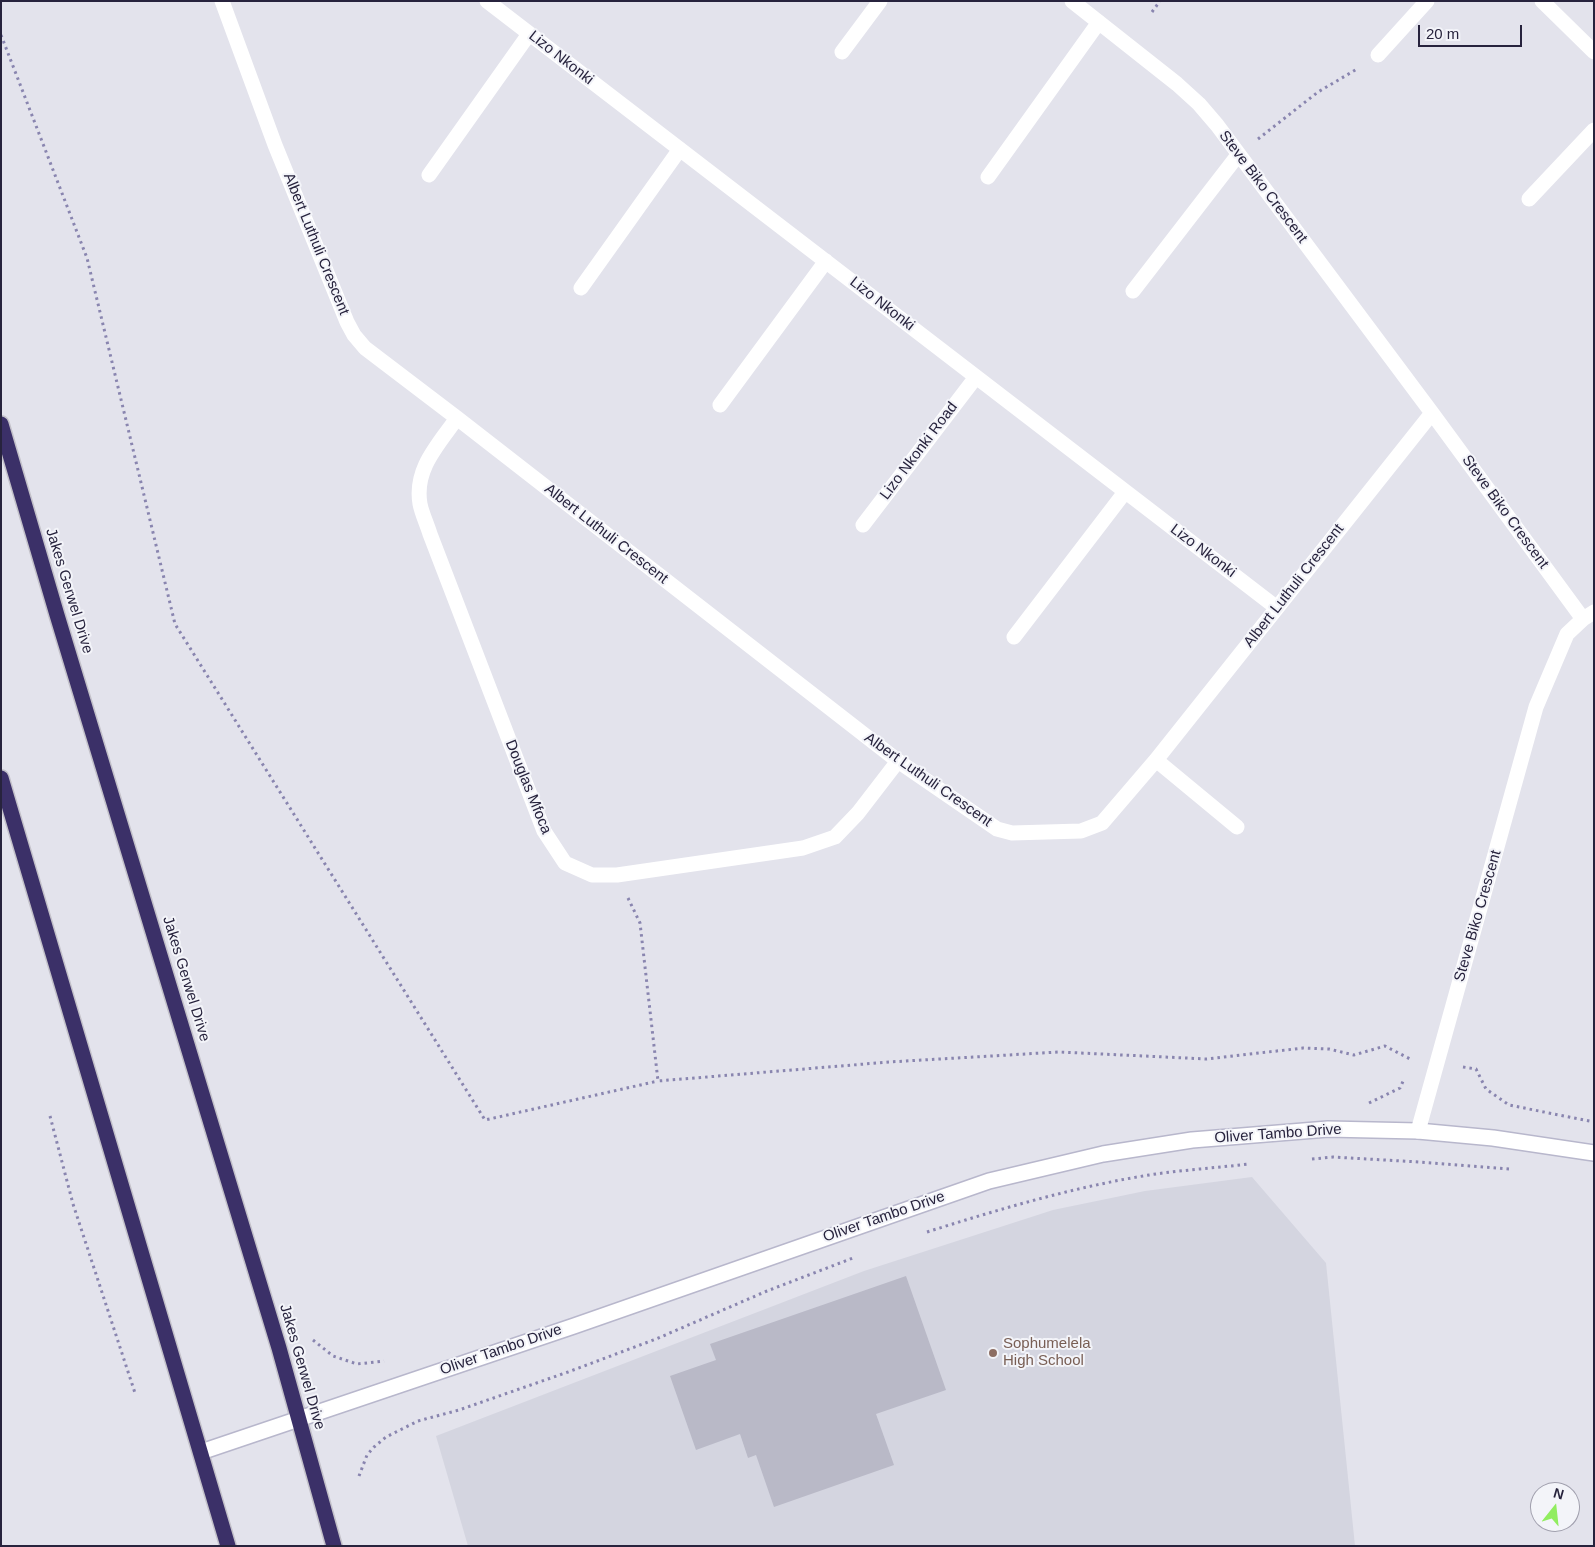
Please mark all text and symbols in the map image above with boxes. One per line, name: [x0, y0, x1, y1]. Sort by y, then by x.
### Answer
scale bar: [1420, 15, 1524, 47]
text: 20 m: [1426, 25, 1459, 42]
street label: Lizo Nkonki: [525, 27, 597, 89]
street label: Steve Biko Crescent: [1215, 127, 1311, 247]
street label: Albert Luthuli Crescent: [279, 170, 353, 318]
street label: Lizo Nkonki: [846, 273, 918, 335]
street label: Lizo Nkonki Road: [876, 399, 962, 503]
street label: Steve Biko Crescent: [1458, 452, 1552, 572]
street label: Albert Luthuli Crescent: [541, 480, 671, 588]
street label: Lizo Nkonki: [1167, 520, 1239, 582]
street label: Albert Luthuli Crescent: [1240, 521, 1348, 651]
street label: Jakes Gerwel Drive: [41, 526, 97, 656]
street label: Albert Luthuli Crescent: [861, 729, 995, 831]
street label: Douglas Mfoca: [501, 737, 555, 837]
street label: Steve Biko Crescent: [1451, 848, 1505, 984]
street label: Jakes Gerwel Drive: [158, 914, 214, 1044]
street label: Oliver Tambo Drive: [1214, 1121, 1342, 1147]
street label: Oliver Tambo Drive: [821, 1188, 947, 1246]
street label: Jakes Gerwel Drive: [275, 1302, 329, 1432]
street label: Oliver Tambo Drive: [438, 1321, 564, 1379]
place label: Sophumelela High School: [1003, 1335, 1091, 1370]
marker: Sophumelela High School: [987, 1347, 999, 1359]
north arrow: [1530, 1482, 1580, 1532]
text: N: [1552, 1484, 1566, 1503]

